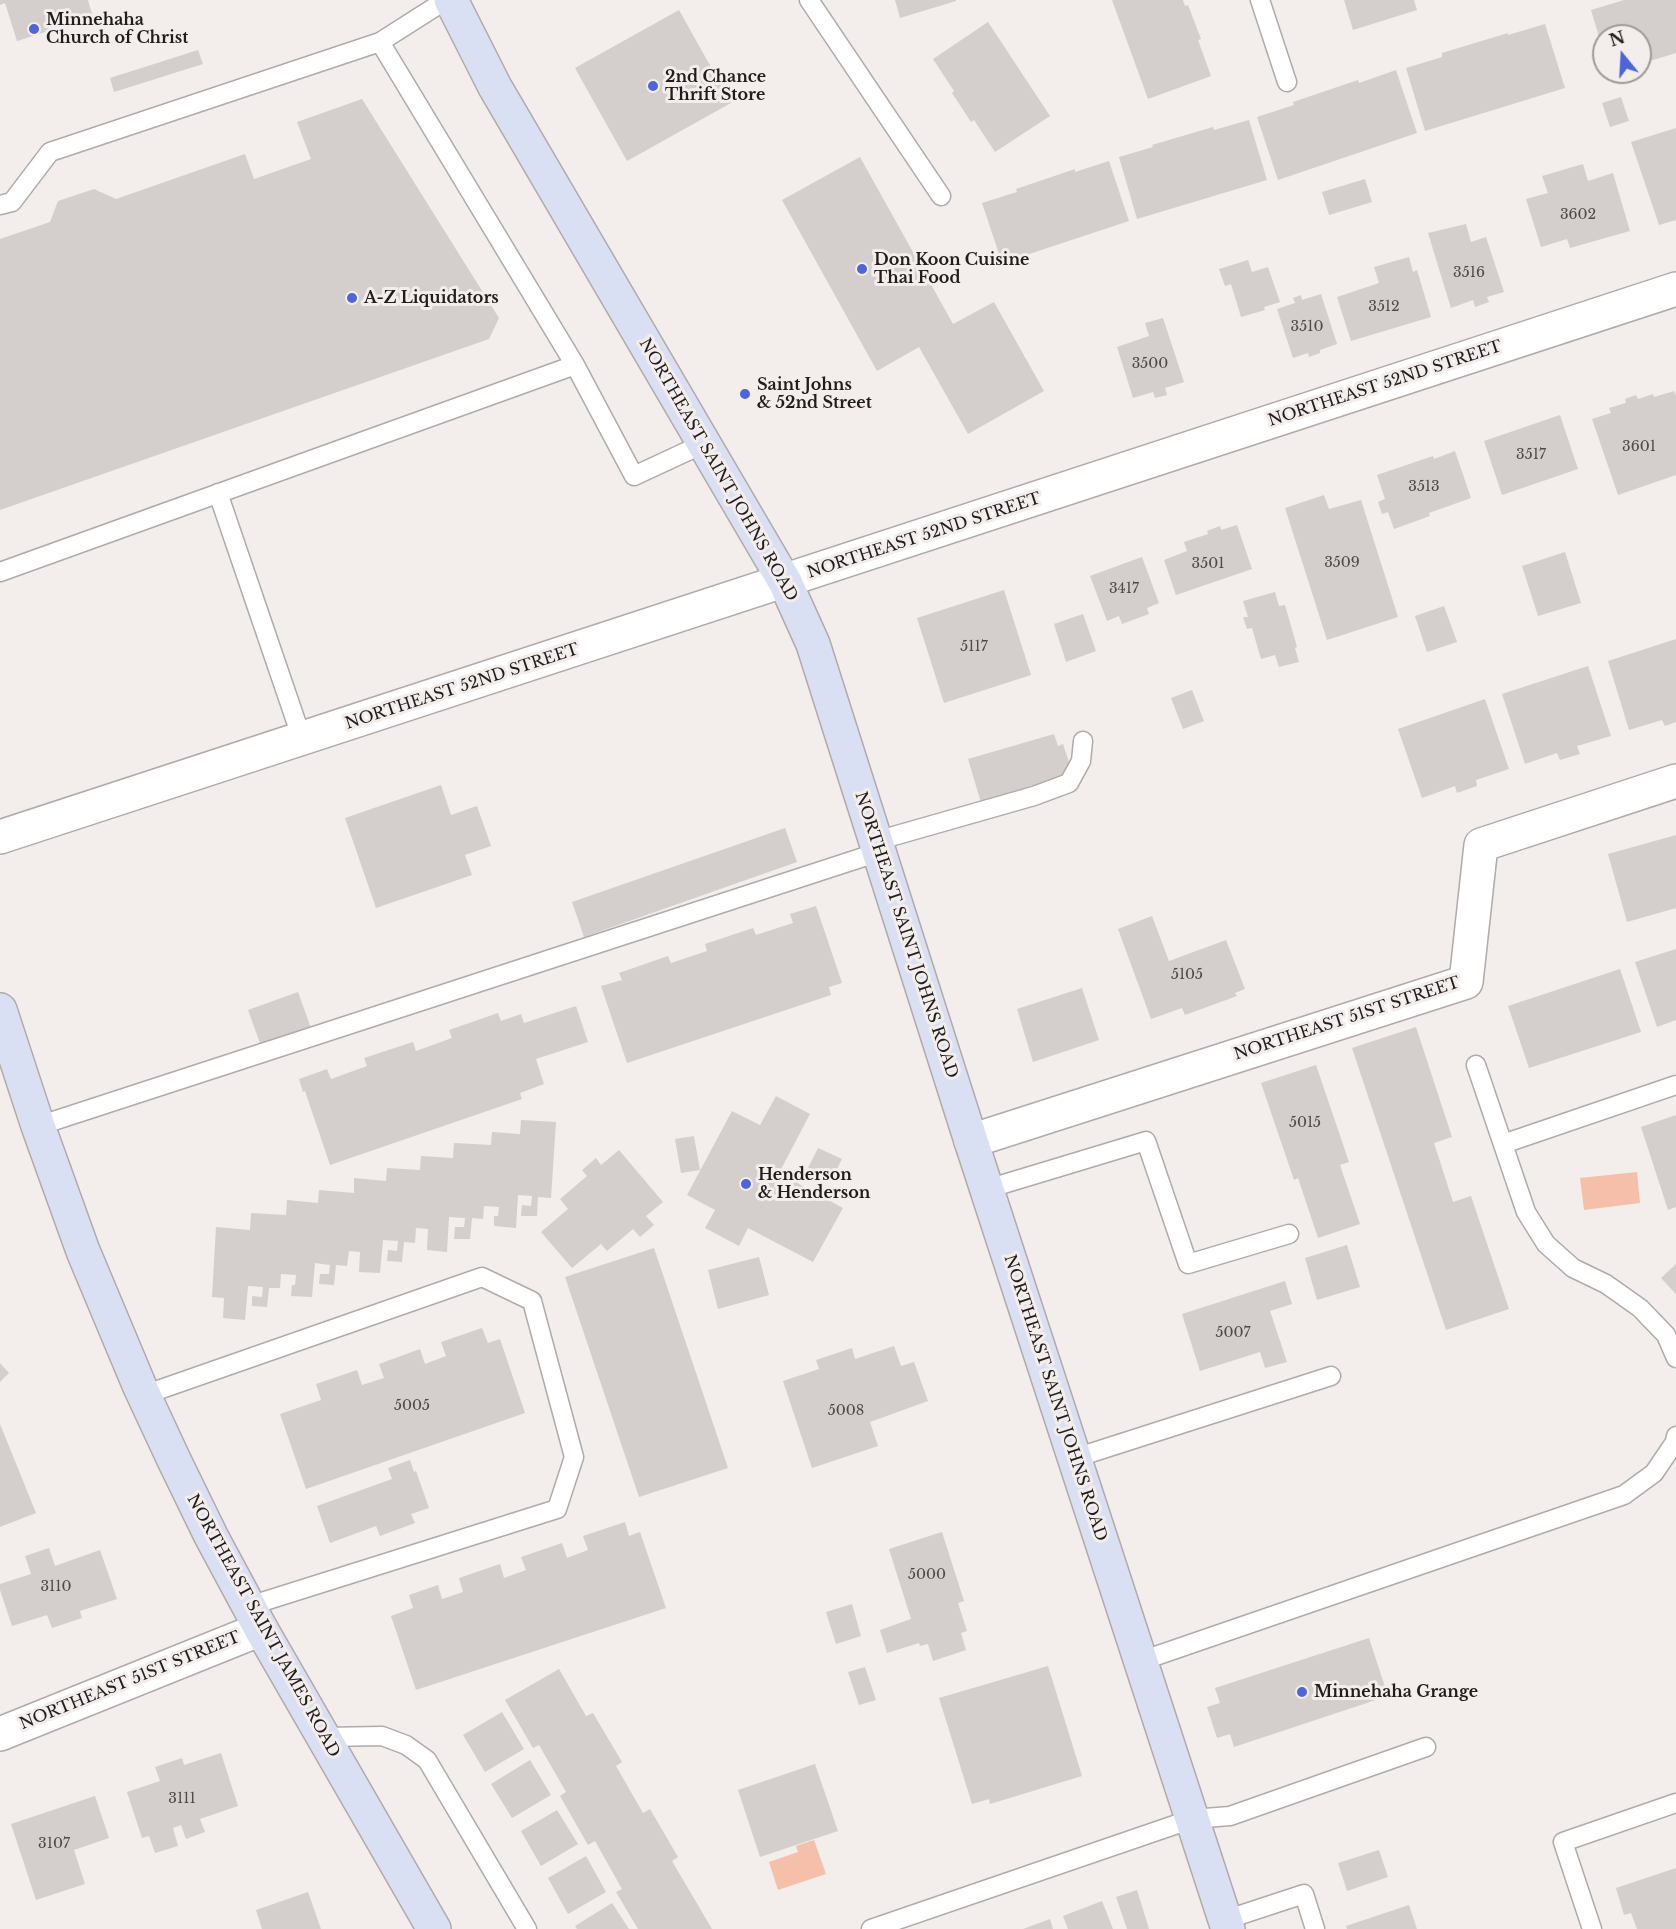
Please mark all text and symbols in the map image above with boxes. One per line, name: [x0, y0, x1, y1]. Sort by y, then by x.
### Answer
place label: Minnehaha Church of Christ: [46, 10, 188, 48]
marker: Minnehaha Church of Christ: [27, 22, 41, 36]
north arrow: [1592, 24, 1652, 84]
text: N: [1607, 27, 1627, 51]
place label: 2nd Chance Thrift Store: [665, 67, 766, 105]
marker: 2nd Chance Thrift Store: [646, 79, 660, 93]
house number: 3602: [1560, 207, 1596, 223]
place label: Don Koon Cuisine Thai Food: [874, 250, 1029, 288]
marker: Don Koon Cuisine Thai Food: [855, 262, 869, 276]
house number: 3516: [1453, 265, 1485, 281]
place label: A-Z Liquidators: [364, 288, 499, 308]
marker: A-Z Liquidators: [345, 291, 359, 305]
house number: 3512: [1368, 299, 1400, 315]
house number: 3510: [1291, 319, 1323, 335]
street label: NORTHEAST SAINT JOHNS ROAD: [635, 335, 801, 605]
street label: NORTHEAST 52ND STREET: [1266, 337, 1504, 431]
house number: 3500: [1132, 356, 1168, 372]
place label: Saint Johns & 52nd Street: [757, 375, 872, 413]
marker: Saint Johns & 52nd Street: [738, 387, 752, 401]
house number: 3601: [1622, 439, 1656, 455]
house number: 3517: [1516, 447, 1546, 463]
house number: 3513: [1408, 479, 1440, 495]
street label: NORTHEAST 52ND STREET: [805, 489, 1043, 583]
house number: 3509: [1324, 555, 1360, 571]
house number: 3501: [1192, 556, 1224, 572]
house number: 3417: [1109, 581, 1139, 597]
house number: 5117: [960, 639, 988, 655]
street label: NORTHEAST 52ND STREET: [343, 640, 581, 734]
street label: NORTHEAST SAINT JOHNS ROAD: [850, 789, 962, 1081]
house number: 5105: [1171, 967, 1203, 983]
street label: NORTHEAST 51ST STREET: [1232, 973, 1462, 1065]
house number: 5015: [1289, 1115, 1321, 1131]
place label: Henderson & Henderson: [758, 1165, 870, 1203]
marker: Henderson & Henderson: [739, 1177, 753, 1191]
street label: NORTHEAST SAINT JOHNS ROAD: [999, 1252, 1111, 1544]
house number: 5007: [1216, 1325, 1250, 1341]
house number: 5005: [394, 1398, 430, 1414]
house number: 5008: [828, 1403, 864, 1419]
street label: NORTHEAST SAINT JAMES ROAD: [182, 1491, 344, 1761]
house number: 5000: [908, 1567, 946, 1583]
house number: 3110: [40, 1579, 72, 1595]
street label: NORTHEAST 51ST STREET: [17, 1628, 243, 1734]
place label: Minnehaha Grange: [1314, 1682, 1478, 1702]
marker: Minnehaha Grange: [1295, 1685, 1309, 1699]
house number: 3111: [168, 1791, 196, 1807]
house number: 3107: [38, 1836, 70, 1852]

